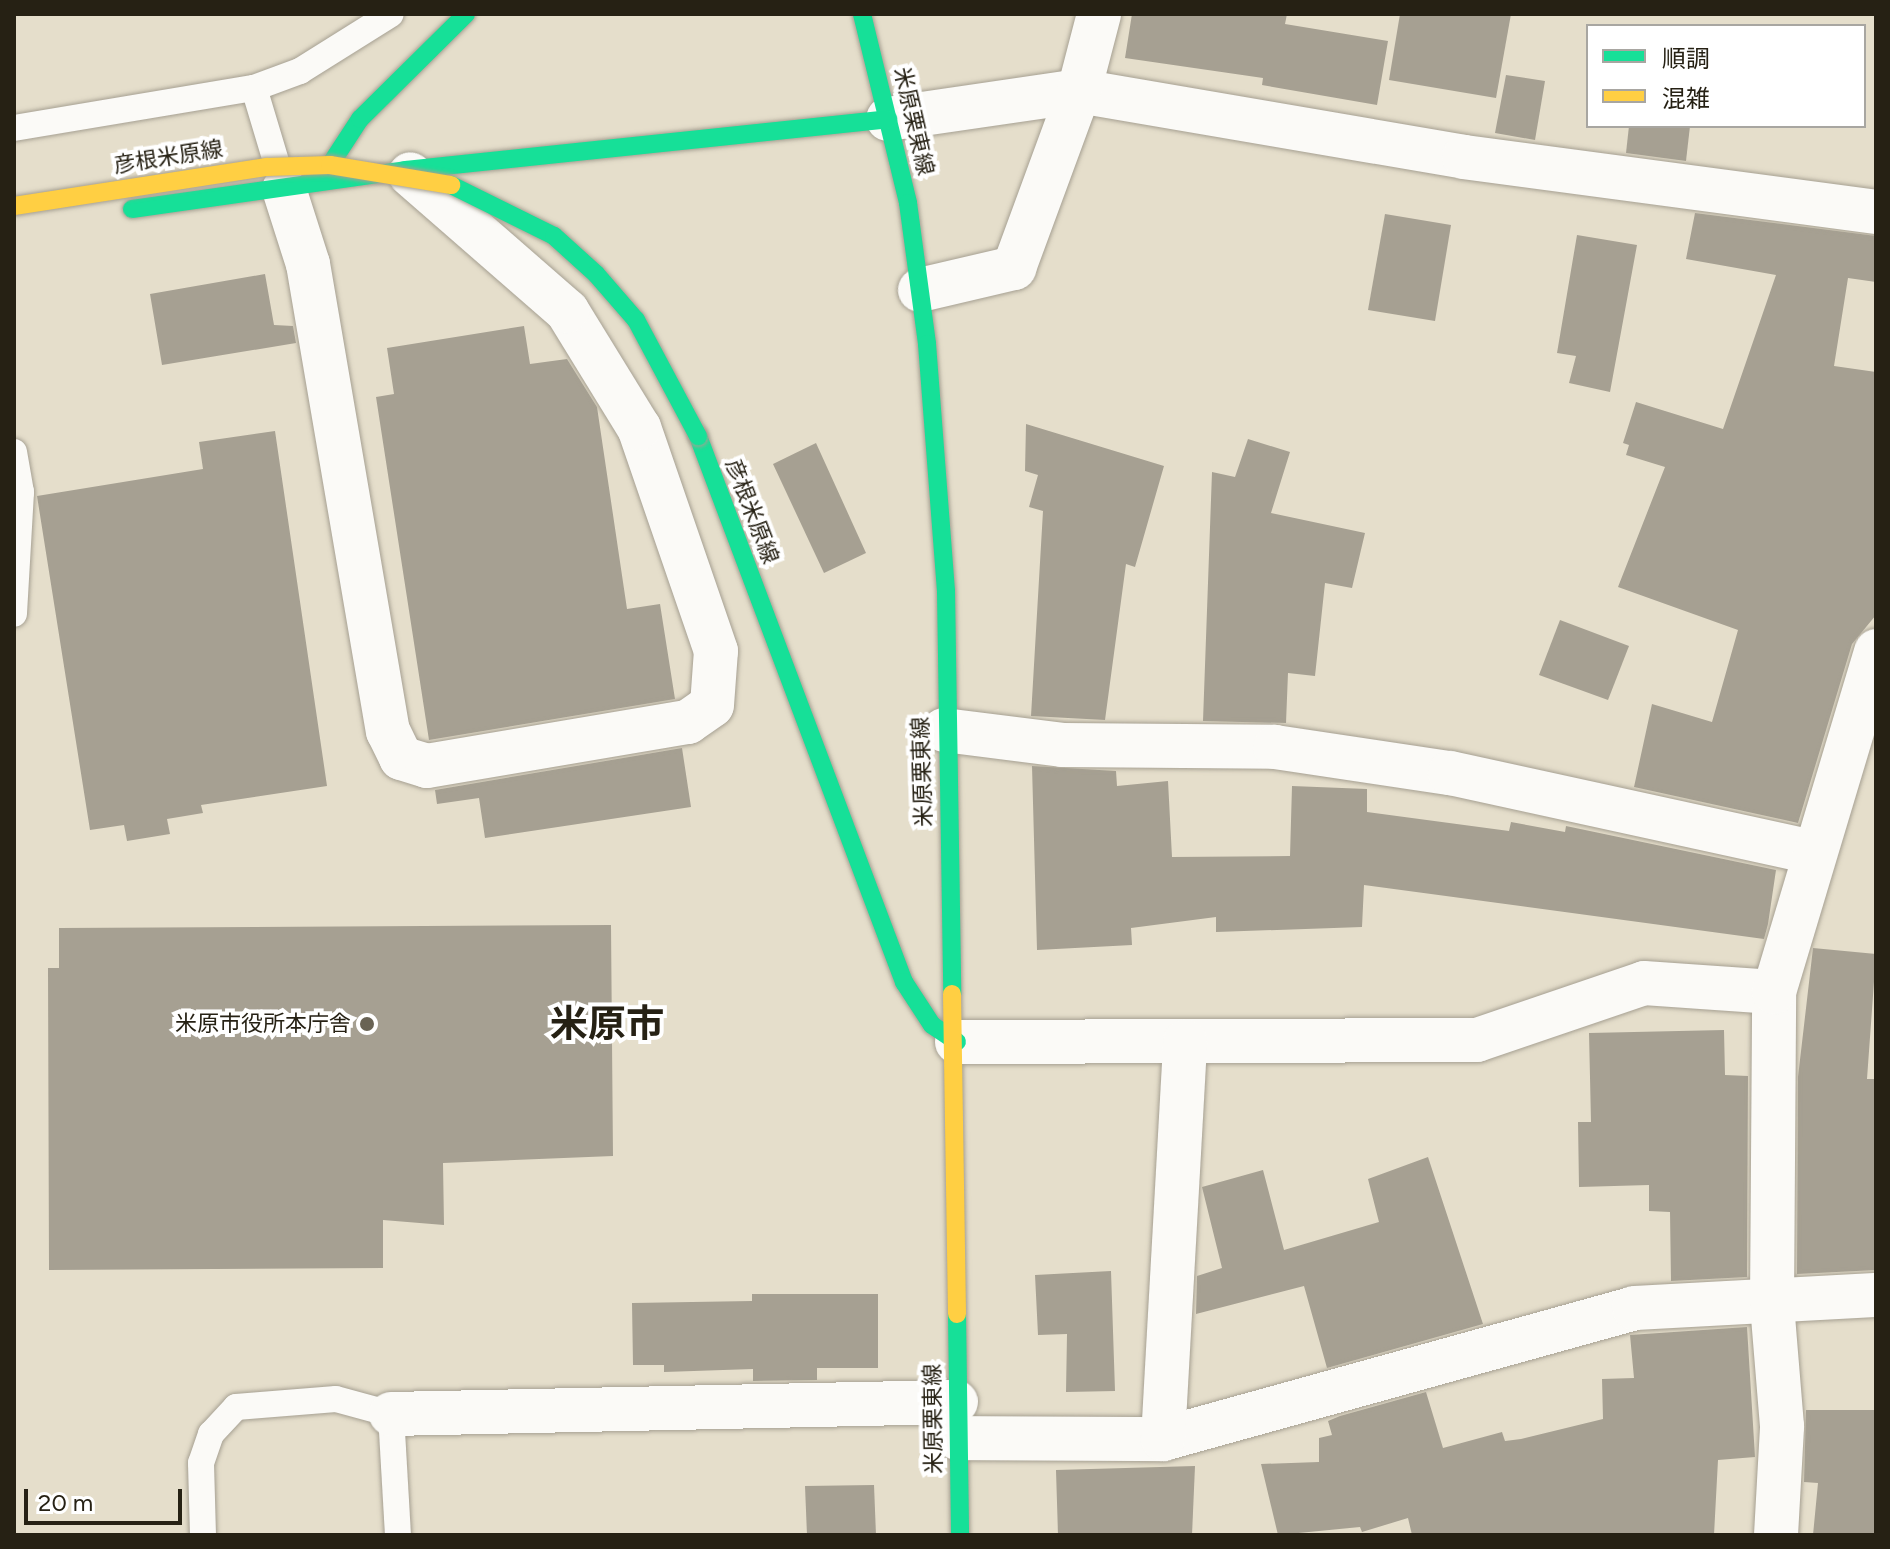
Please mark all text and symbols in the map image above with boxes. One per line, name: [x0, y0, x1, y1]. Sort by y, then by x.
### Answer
legend: [1586, 24, 1866, 128]
text: 順調: [1662, 44, 1710, 73]
street label: 米原栗東線: [889, 64, 939, 178]
text: 混雑: [1662, 84, 1710, 113]
street label: 彦根米原線: [112, 135, 224, 179]
street label: 彦根米原線: [720, 455, 784, 567]
street label: 米原栗東線: [907, 717, 937, 827]
district label: 米原市: [550, 1002, 664, 1048]
place label: 米原市役所本庁舎: [175, 1011, 351, 1037]
marker: 米原市役所本庁舎: [358, 1015, 376, 1033]
street label: 米原栗東線: [919, 1364, 947, 1474]
scale bar: [28, 1473, 186, 1523]
text: 20 m: [38, 1488, 93, 1517]

